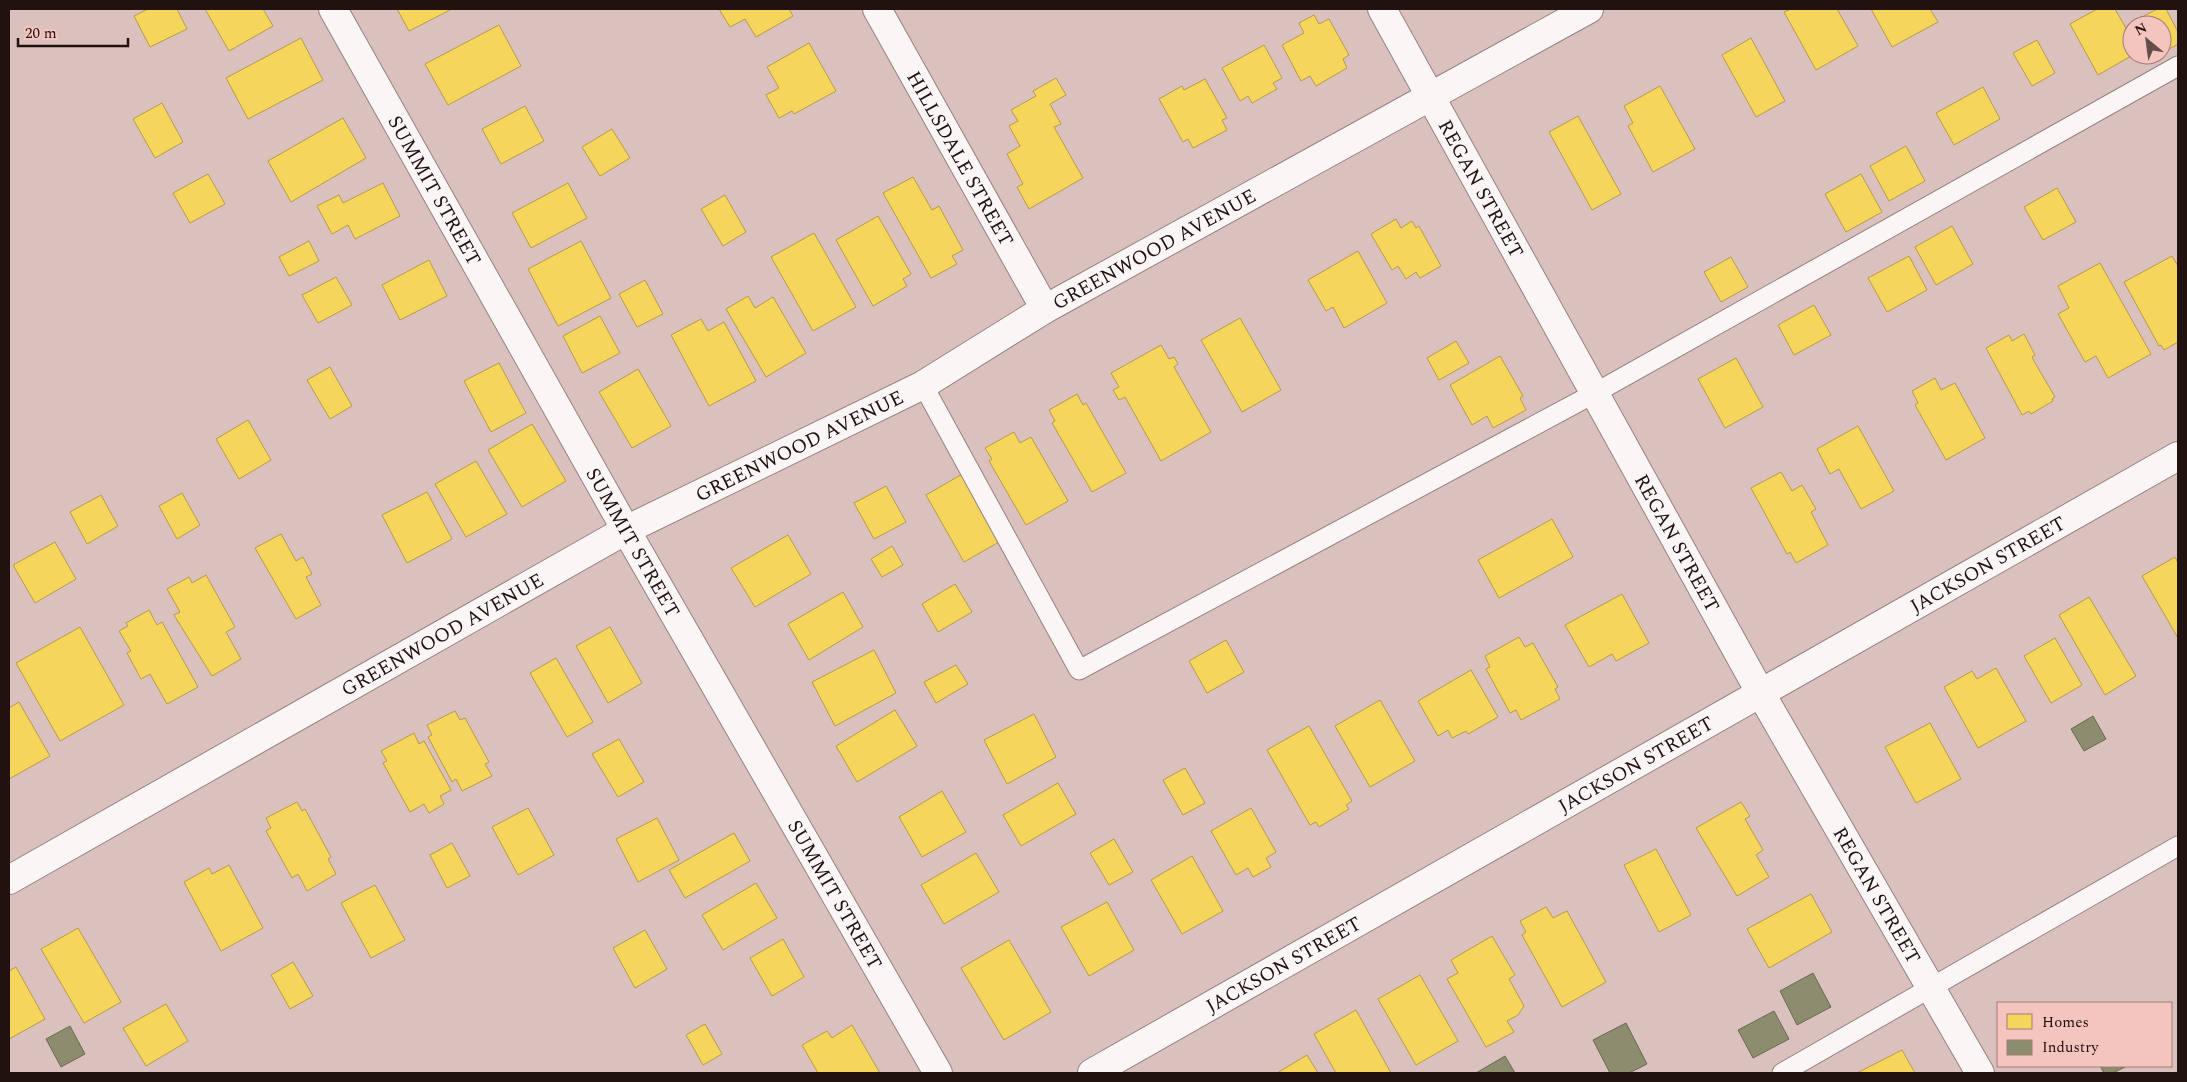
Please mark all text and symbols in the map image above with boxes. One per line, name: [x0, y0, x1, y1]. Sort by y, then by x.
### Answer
scale bar: [18, 15, 128, 47]
north arrow: [2122, 15, 2172, 65]
text: N: [2131, 17, 2151, 41]
text: 20 m: [25, 22, 57, 45]
street label: HILLSDALE STREET: [898, 65, 1021, 252]
street label: SUMMIT STREET: [380, 110, 488, 272]
street label: REGAN STREET: [1430, 114, 1531, 264]
street label: GREENWOOD AVENUE: [1047, 181, 1262, 318]
street label: GREENWOOD AVENUE: [690, 383, 909, 510]
street label: SUMMIT STREET: [578, 462, 687, 623]
street label: REGAN STREET: [1626, 468, 1727, 618]
street label: JACKSON STREET: [1905, 509, 2071, 621]
street label: GREENWOOD AVENUE: [336, 566, 550, 705]
street label: JACKSON STREET: [1553, 709, 1719, 821]
street label: SUMMIT STREET: [780, 814, 889, 975]
street label: REGAN STREET: [1825, 821, 1928, 970]
street label: JACKSON STREET: [1200, 909, 1367, 1021]
legend: [1997, 1002, 2172, 1067]
text: Homes: [2042, 1011, 2089, 1034]
text: Industry: [2042, 1036, 2099, 1059]

